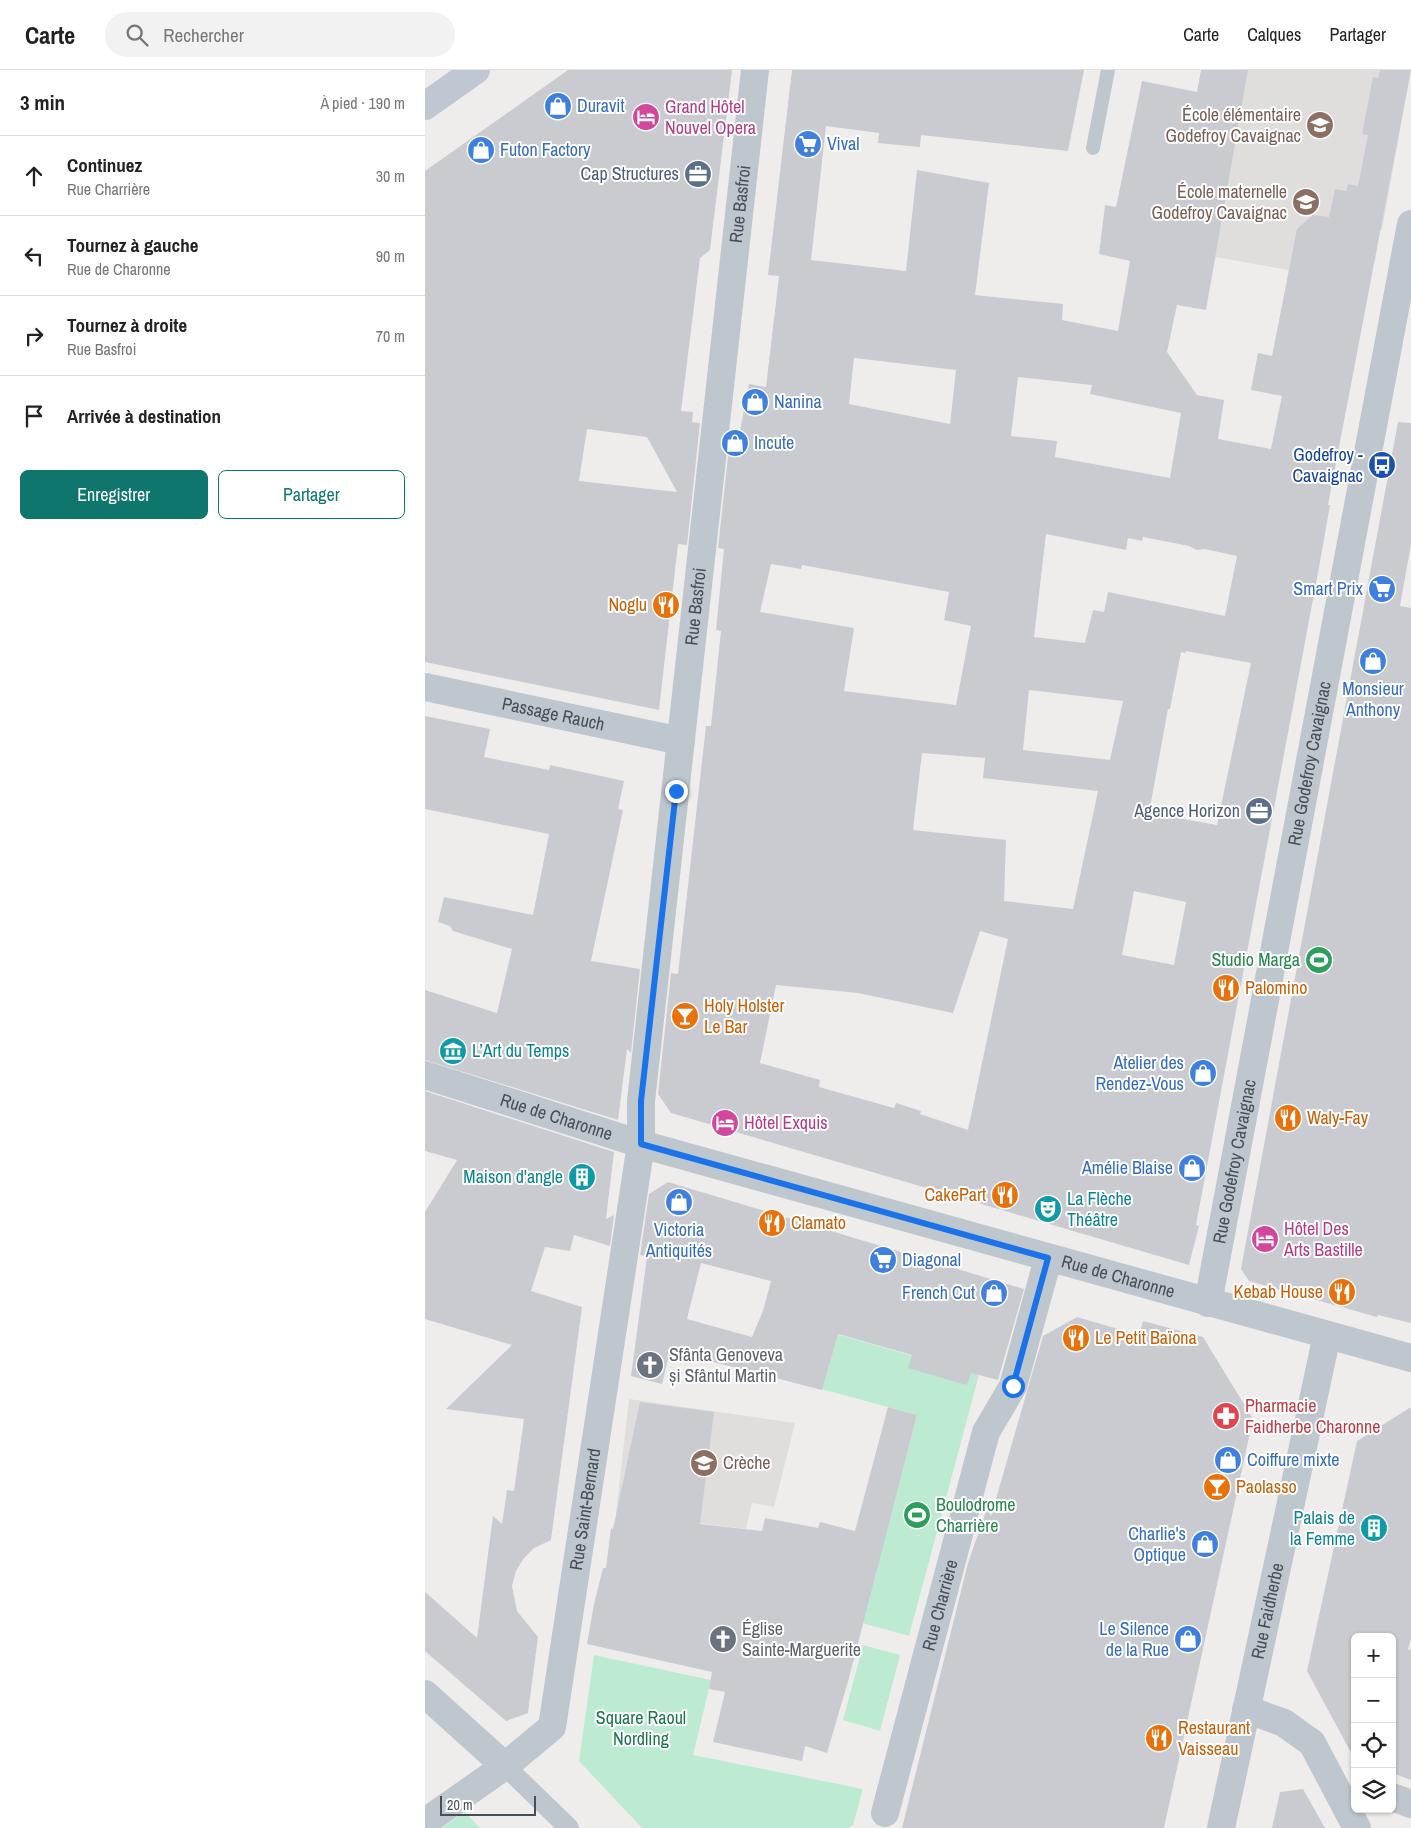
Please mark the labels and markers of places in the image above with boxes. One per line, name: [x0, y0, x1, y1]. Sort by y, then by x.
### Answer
shop icon: Duravit: [543, 91, 573, 121]
place label: Duravit: [577, 93, 625, 118]
place label: Grand Hôtel Nouvel Opera: [665, 94, 756, 140]
hotel icon: Grand Hôtel Nouvel Opera: [631, 102, 661, 132]
place label: École élémentaire Godefroy Cavaignac: [1166, 102, 1301, 148]
school or university icon: École élémentaire Godefroy Cavaignac: [1305, 110, 1335, 140]
supermarket icon: Vival: [793, 129, 823, 159]
place label: Vival: [827, 131, 860, 156]
shop icon: Futon Factory: [466, 135, 496, 165]
place label: Futon Factory: [500, 137, 591, 162]
office icon: Cap Structures: [683, 159, 713, 189]
place label: Cap Structures: [581, 161, 679, 186]
place label: École maternelle Godefroy Cavaignac: [1152, 179, 1287, 225]
school or university icon: École maternelle Godefroy Cavaignac: [1291, 187, 1321, 217]
shop icon: Nanina: [740, 387, 770, 417]
place label: Nanina: [774, 389, 822, 414]
shop icon: Incute: [720, 428, 750, 458]
place label: Incute: [754, 430, 794, 455]
place label: Godefroy - Cavaignac: [1292, 442, 1363, 488]
bus stop icon: Godefroy - Cavaignac: [1367, 450, 1397, 480]
supermarket icon: Smart Prix: [1367, 574, 1397, 604]
place label: Smart Prix: [1293, 576, 1364, 601]
restaurant icon: Noglu: [651, 590, 681, 620]
place label: Noglu: [608, 592, 647, 617]
shop icon: Monsieur Anthony: [1358, 646, 1388, 676]
place label: Monsieur Anthony: [1342, 676, 1404, 722]
office icon: Agence Horizon: [1244, 796, 1274, 826]
place label: Agence Horizon: [1133, 798, 1240, 823]
sports icon: Studio Marga: [1304, 945, 1334, 975]
place label: Studio Marga: [1211, 947, 1300, 972]
restaurant icon: Palomino: [1211, 973, 1241, 1003]
place label: Palomino: [1245, 975, 1307, 1000]
place label: Holy Holster Le Bar: [704, 993, 784, 1039]
bar icon: Holy Holster Le Bar: [670, 1001, 700, 1031]
museum icon: L’Art du Temps: [438, 1036, 468, 1066]
place label: L’Art du Temps: [472, 1038, 569, 1063]
place label: Atelier des Rendez-Vous: [1095, 1050, 1184, 1096]
shop icon: Atelier des Rendez-Vous: [1188, 1058, 1218, 1088]
restaurant icon: Waly-Fay: [1273, 1103, 1303, 1133]
place label: Waly-Fay: [1307, 1105, 1369, 1130]
hotel icon: Hôtel Exquis: [710, 1108, 740, 1138]
place label: Hôtel Exquis: [744, 1110, 828, 1135]
shop icon: Amélie Blaise: [1177, 1153, 1207, 1183]
place label: Amélie Blaise: [1081, 1155, 1173, 1180]
building icon: Maison d'angle: [567, 1162, 597, 1192]
place label: Maison d'angle: [463, 1164, 563, 1189]
restaurant icon: CakePart: [990, 1180, 1020, 1210]
place label: CakePart: [924, 1182, 986, 1207]
place label: La Flèche Théâtre: [1067, 1186, 1132, 1232]
shop icon: Victoria Antiquités: [664, 1187, 694, 1217]
theatre icon: La Flèche Théâtre: [1033, 1194, 1063, 1224]
restaurant icon: Clamato: [757, 1208, 787, 1238]
place label: Clamato: [791, 1210, 846, 1235]
place label: Hôtel Des Arts Bastille: [1283, 1216, 1363, 1262]
place label: Victoria Antiquités: [645, 1217, 712, 1263]
hotel icon: Hôtel Des Arts Bastille: [1250, 1224, 1280, 1254]
supermarket icon: Diagonal: [868, 1245, 898, 1275]
place label: Diagonal: [902, 1247, 961, 1272]
restaurant icon: Kebab House: [1327, 1277, 1357, 1307]
shop icon: French Cut: [979, 1278, 1009, 1308]
place label: Kebab House: [1234, 1279, 1323, 1304]
place label: French Cut: [902, 1280, 975, 1305]
restaurant icon: Le Petit Baïona: [1061, 1323, 1091, 1353]
place label: Le Petit Baïona: [1095, 1325, 1197, 1350]
place label: Sfânta Genoveva și Sfântul Martin: [669, 1342, 783, 1388]
church icon: Sfânta Genoveva și Sfântul Martin: [635, 1350, 665, 1380]
place label: Pharmacie Faidherbe Charonne: [1245, 1393, 1381, 1439]
pharmacy icon: Pharmacie Faidherbe Charonne: [1211, 1401, 1241, 1431]
shop icon: Coiffure mixte: [1213, 1445, 1243, 1475]
place label: Coiffure mixte: [1247, 1447, 1339, 1472]
school or university icon: Crèche: [689, 1448, 719, 1478]
place label: Crèche: [723, 1450, 771, 1475]
bar icon: Paolasso: [1202, 1472, 1232, 1502]
place label: Paolasso: [1236, 1474, 1297, 1499]
place label: Boulodrome Charrière: [936, 1492, 1016, 1538]
sports icon: Boulodrome Charrière: [902, 1500, 932, 1530]
place label: Palais de la Femme: [1290, 1505, 1355, 1551]
building icon: Palais de la Femme: [1359, 1513, 1389, 1543]
place label: Charlie's Optique: [1128, 1521, 1186, 1567]
shop icon: Charlie's Optique: [1190, 1529, 1220, 1559]
place label: Église Sainte-Marguerite: [742, 1616, 861, 1662]
place label: Le Silence de la Rue: [1099, 1616, 1169, 1662]
church icon: Église Sainte-Marguerite: [708, 1624, 738, 1654]
shop icon: Le Silence de la Rue: [1173, 1624, 1203, 1654]
place label: Restaurant Vaisseau: [1178, 1715, 1250, 1761]
restaurant icon: Restaurant Vaisseau: [1144, 1723, 1174, 1753]

